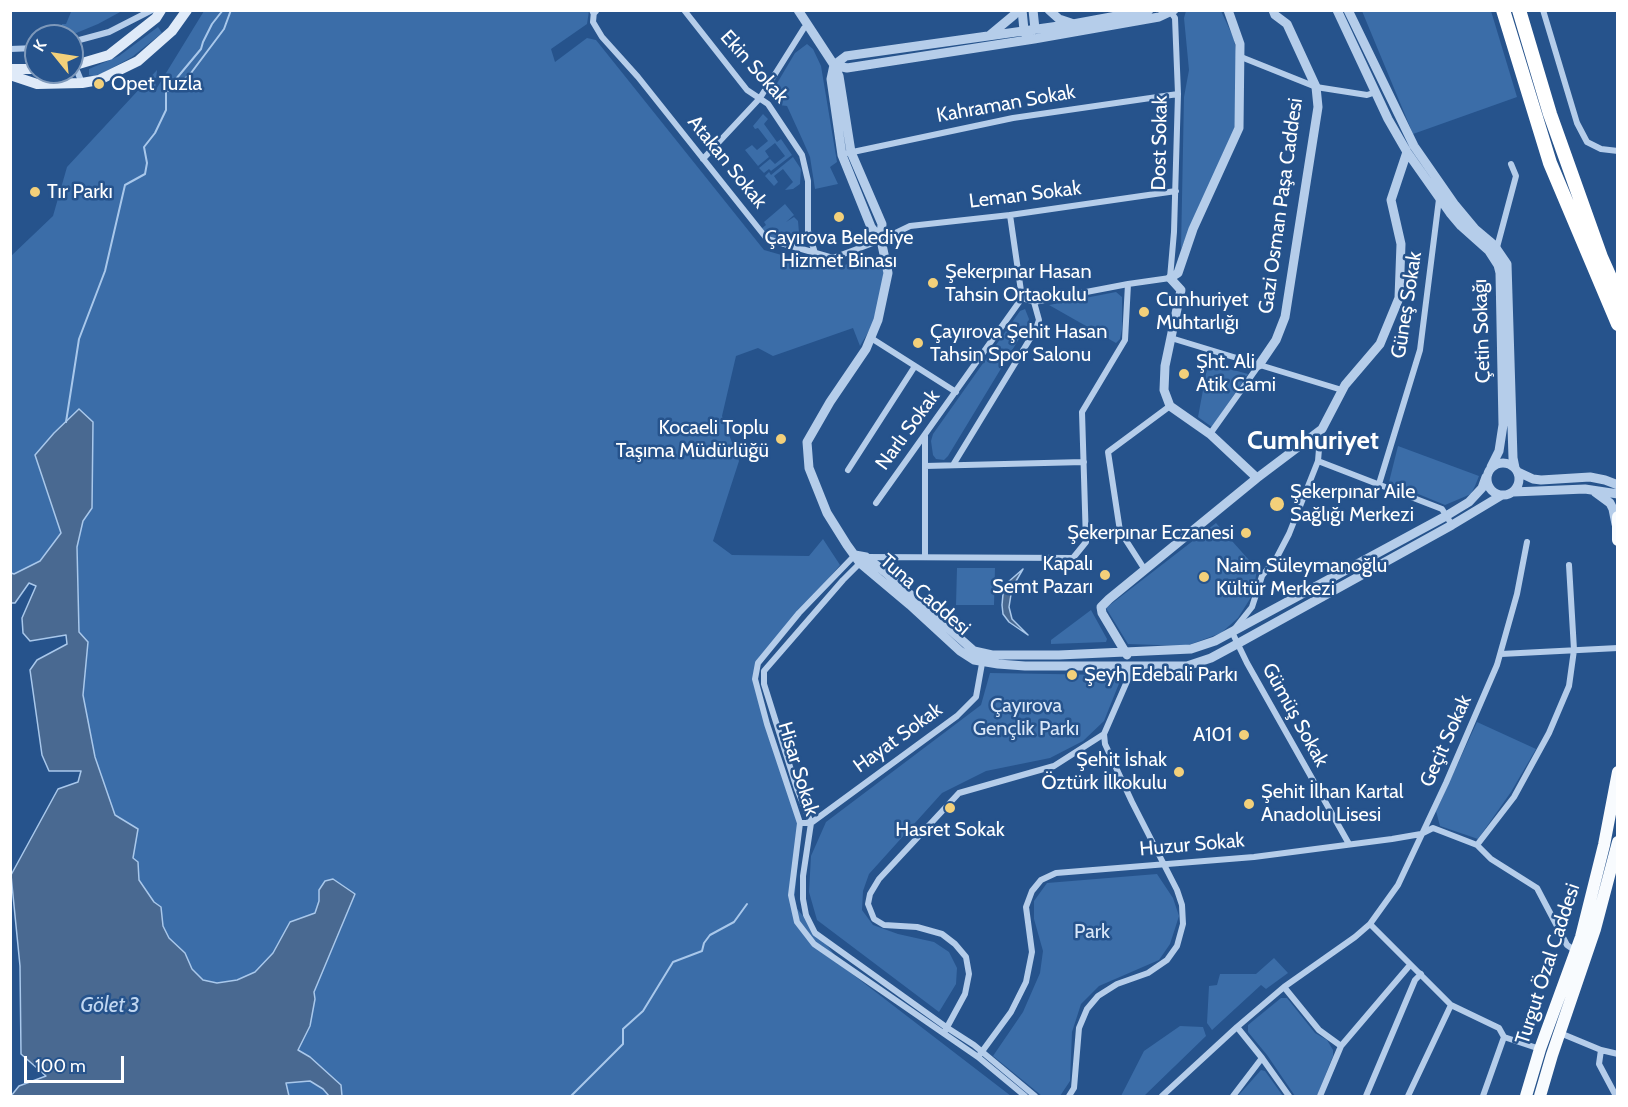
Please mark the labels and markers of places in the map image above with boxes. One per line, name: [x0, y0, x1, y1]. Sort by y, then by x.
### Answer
place label: Opet Tuzla: [111, 72, 202, 96]
marker: Opet Tuzla: [92, 77, 106, 91]
place label: Tır Parkı: [47, 180, 113, 204]
marker: Tır Parkı: [28, 185, 42, 199]
marker: Çayırova Belediye Hizmet Binası: [832, 210, 846, 224]
place label: Çayırova Belediye Hizmet Binası: [764, 226, 914, 273]
place label: Şekerpınar Hasan Tahsin Ortaokulu: [945, 260, 1092, 307]
marker: Şekerpınar Hasan Tahsin Ortaokulu: [926, 276, 940, 290]
place label: Cunhuriyet Muhtarlığı: [1156, 288, 1248, 335]
marker: Cunhuriyet Muhtarlığı: [1137, 305, 1151, 319]
place label: Çayırova Şehit Hasan Tahsin Spor Salonu: [930, 320, 1107, 367]
marker: Çayırova Şehit Hasan Tahsin Spor Salonu: [911, 336, 925, 350]
place label: Şht. Ali Atik Cami: [1196, 350, 1276, 397]
marker: Şht. Ali Atik Cami: [1177, 367, 1191, 381]
place label: Kocaeli Toplu Taşıma Müdürlüğü: [616, 416, 769, 463]
marker: Kocaeli Toplu Taşıma Müdürlüğü: [774, 432, 788, 446]
place label: Şekerpınar Aile Sağlığı Merkezi: [1290, 480, 1415, 527]
marker: Şekerpınar Aile Sağlığı Merkezi: [1268, 495, 1286, 513]
place label: Şekerpınar Eczanesi: [1067, 521, 1234, 545]
marker: Şekerpınar Eczanesi: [1239, 526, 1253, 540]
place label: Kapalı Semt Pazarı: [992, 552, 1093, 599]
place label: Naim Süleymanoğlu Kültür Merkezi: [1216, 554, 1387, 601]
marker: Kapalı Semt Pazarı: [1098, 568, 1112, 582]
marker: Naim Süleymanoğlu Kültür Merkezi: [1197, 570, 1211, 584]
place label: Şeyh Edebali Parkı: [1084, 663, 1238, 687]
marker: Şeyh Edebali Parkı: [1065, 668, 1079, 682]
place label: A101: [1193, 723, 1232, 747]
marker: A101: [1237, 728, 1251, 742]
place label: Şehit İshak Öztürk İlkokulu: [1041, 748, 1167, 795]
marker: Şehit İshak Öztürk İlkokulu: [1172, 765, 1186, 779]
place label: Şehit İlhan Kartal Anadolu Lisesi: [1261, 780, 1403, 827]
marker: Şehit İlhan Kartal Anadolu Lisesi: [1242, 797, 1256, 811]
marker: Hasret Sokak: [943, 801, 957, 815]
place label: Hasret Sokak: [895, 818, 1005, 842]

